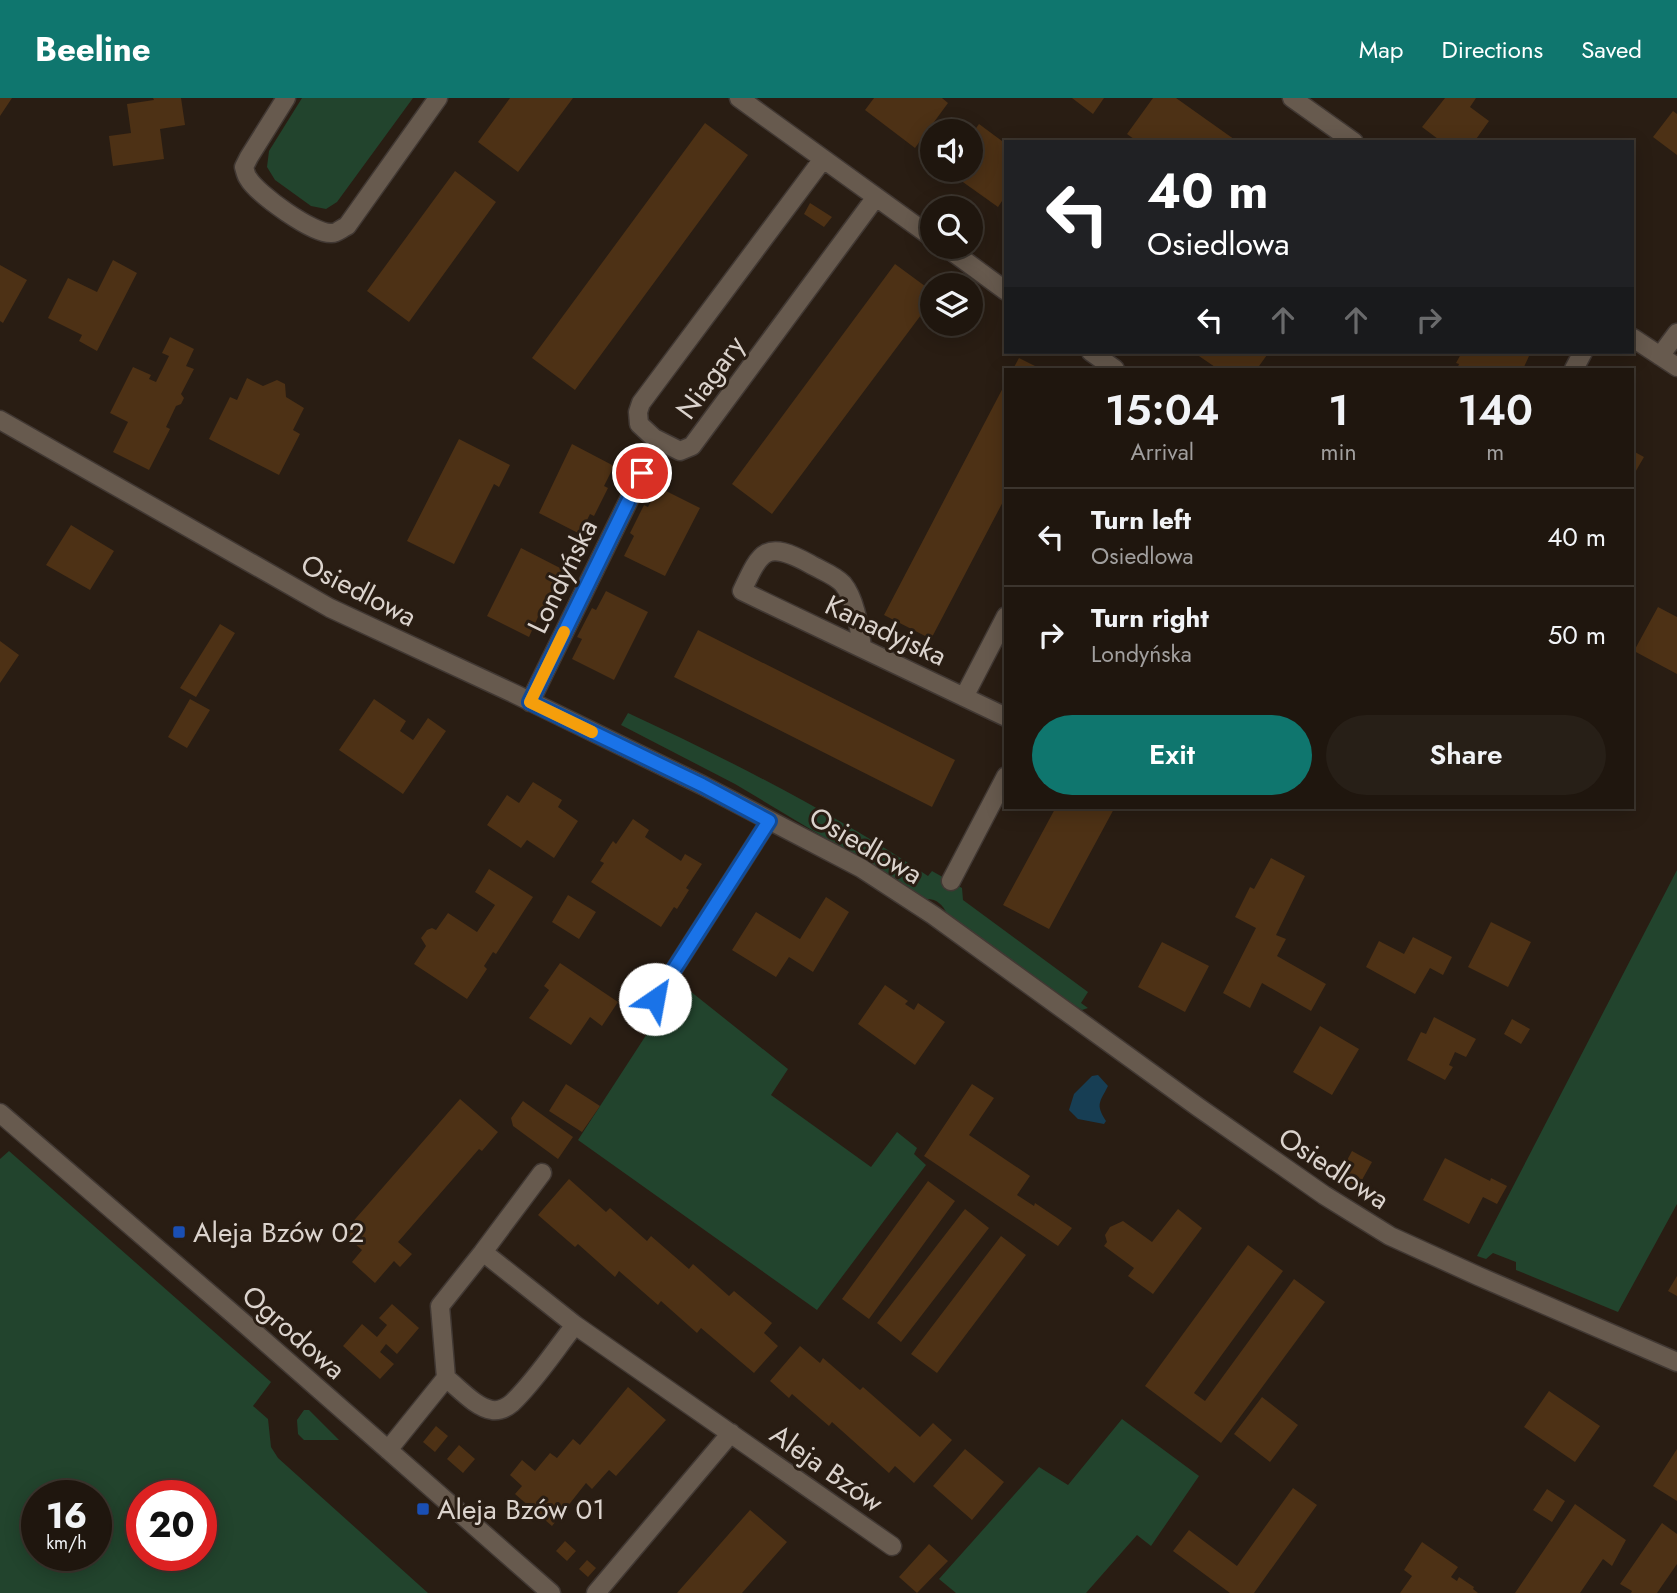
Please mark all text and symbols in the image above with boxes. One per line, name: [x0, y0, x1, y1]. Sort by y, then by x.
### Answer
text: Beeline: [35, 26, 151, 73]
text: Map: [1359, 32, 1404, 67]
text: Directions: [1442, 32, 1543, 67]
text: Saved: [1581, 32, 1642, 67]
map controls: [920, 119, 983, 336]
button: sound: [920, 119, 983, 182]
text: 40 m: [1147, 156, 1269, 226]
icon: left: [1032, 168, 1123, 259]
button: search: [920, 196, 983, 259]
text: Osiedlowa: [1147, 221, 1290, 267]
button: layers: [920, 273, 983, 336]
icon: left: [1191, 301, 1229, 339]
icon: ahead: [1264, 301, 1302, 339]
icon: ahead: [1337, 301, 1375, 339]
icon: right: [1410, 301, 1448, 339]
street label: Niagary: [666, 326, 755, 428]
text: 15:04: [1105, 380, 1220, 441]
text: 1: [1328, 380, 1349, 441]
text: 140: [1458, 380, 1533, 441]
text: Arrival: [1131, 435, 1194, 469]
text: min: [1321, 435, 1357, 469]
text: m: [1486, 435, 1504, 469]
pin: [612, 443, 672, 503]
icon: arrive: [623, 454, 661, 492]
text: Turn left: [1091, 501, 1191, 539]
street label: Londyńska: [517, 512, 608, 640]
icon: left: [1032, 518, 1070, 556]
text: 40 m: [1547, 518, 1606, 556]
text: Osiedlowa: [1091, 539, 1194, 573]
street label: Osiedlowa: [294, 544, 424, 637]
street label: Kanadyjska: [818, 584, 953, 676]
text: Turn right: [1091, 599, 1209, 637]
icon: right: [1032, 616, 1070, 654]
text: 50 m: [1548, 616, 1606, 654]
text: Londyńska: [1091, 637, 1192, 671]
button: Exit: [1032, 715, 1312, 795]
button: Share: [1326, 715, 1606, 795]
street label: Osiedlowa: [801, 796, 930, 894]
position arrow: [618, 962, 692, 1036]
street label: Osiedlowa: [1270, 1117, 1397, 1220]
place label: Aleja Bzów 02: [193, 1212, 364, 1253]
marker: Aleja Bzów 02: [171, 1224, 187, 1240]
street label: Ogrodowa: [233, 1276, 355, 1389]
street label: Aleja Bzów: [762, 1414, 892, 1523]
speed limit sign: 20: [126, 1480, 217, 1571]
place label: Aleja Bzów 01: [437, 1489, 605, 1530]
text: 16: [46, 1491, 87, 1541]
marker: Aleja Bzów 01: [415, 1501, 431, 1517]
text: km/h: [46, 1530, 87, 1556]

